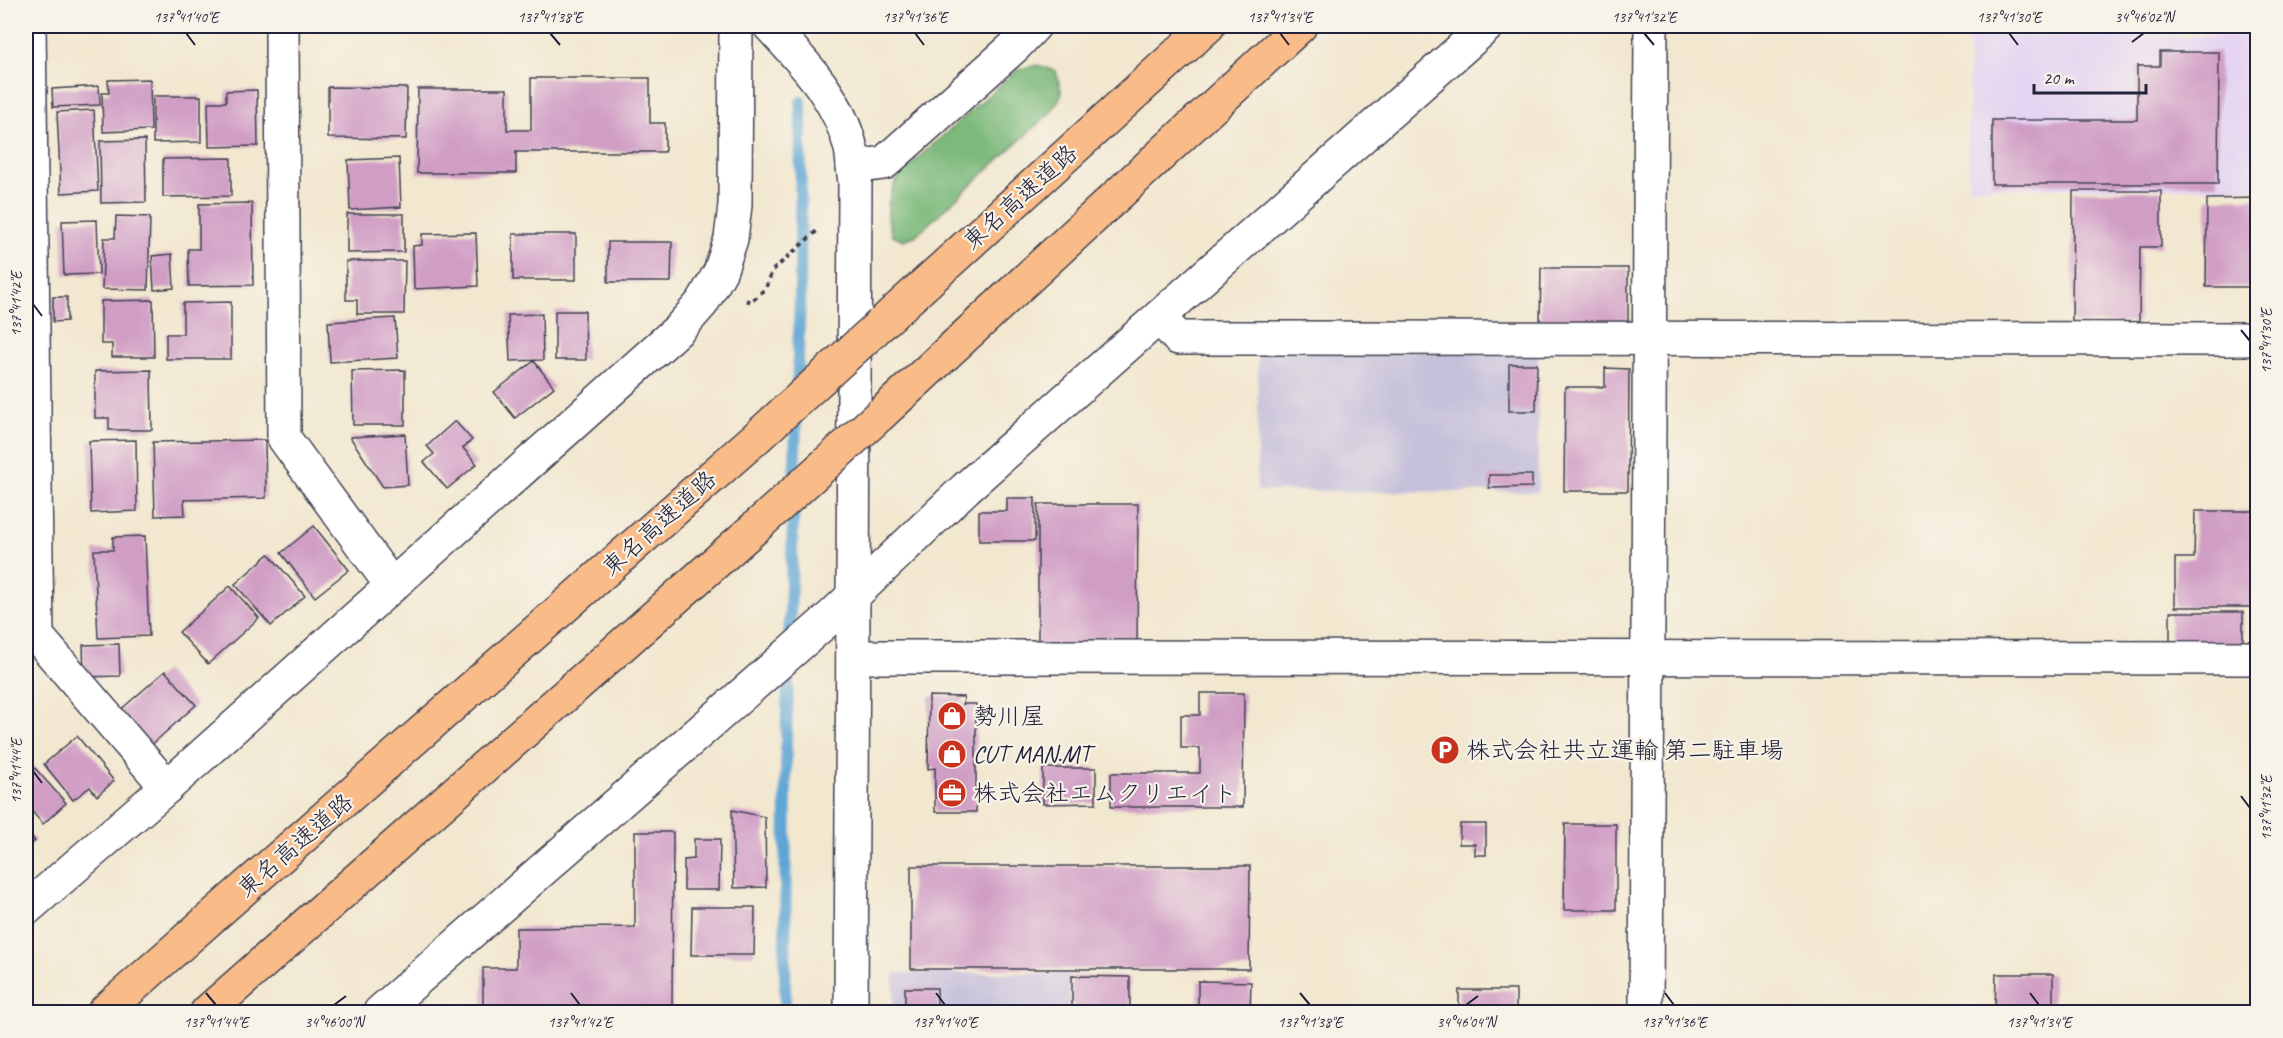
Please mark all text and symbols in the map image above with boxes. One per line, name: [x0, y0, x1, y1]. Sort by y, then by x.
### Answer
text: 137°41'40"E: [154, 8, 220, 27]
text: 137°41'38"E: [518, 8, 584, 27]
text: 137°41'36"E: [883, 8, 949, 27]
text: 137°41'34"E: [1248, 8, 1314, 27]
text: 137°41'32"E: [1612, 8, 1678, 27]
text: 137°41'30"E: [1977, 8, 2043, 27]
text: 34°46'02"N: [2114, 8, 2177, 27]
scale bar: [2034, 57, 2146, 95]
text: 20 m: [2043, 67, 2076, 89]
street label: 東名高速道路: [956, 138, 1084, 256]
text: 137°41'42"E: [7, 270, 26, 336]
text: 137°41'30"E: [2257, 307, 2276, 373]
street label: 東名高速道路: [595, 464, 723, 582]
shop icon: 勢川屋: [936, 700, 968, 732]
place label: 勢川屋: [973, 701, 1045, 731]
parking icon: 株式会社共立運輸 第二駐車場: [1429, 734, 1461, 766]
place label: 株式会社共立運輸 第二駐車場: [1466, 735, 1784, 765]
text: 137°41'44"E: [7, 737, 26, 803]
shop icon: CUT MAN.MT: [936, 738, 968, 770]
place label: CUT MAN.MT: [973, 739, 1096, 769]
text: 137°41'32"E: [2257, 774, 2276, 840]
office icon: 株式会社エムクリエイト: [936, 777, 968, 809]
place label: 株式会社エムクリエイト: [973, 778, 1237, 808]
street label: 東名高速道路: [231, 786, 359, 904]
text: 137°41'44"E: [184, 1013, 250, 1032]
text: 34°46'00"N: [304, 1013, 367, 1032]
text: 137°41'42"E: [548, 1013, 614, 1032]
text: 137°41'40"E: [913, 1013, 979, 1032]
text: 137°41'38"E: [1278, 1013, 1344, 1032]
text: 34°46'04"N: [1436, 1013, 1499, 1032]
text: 137°41'36"E: [1642, 1013, 1708, 1032]
text: 137°41'34"E: [2007, 1013, 2073, 1032]

